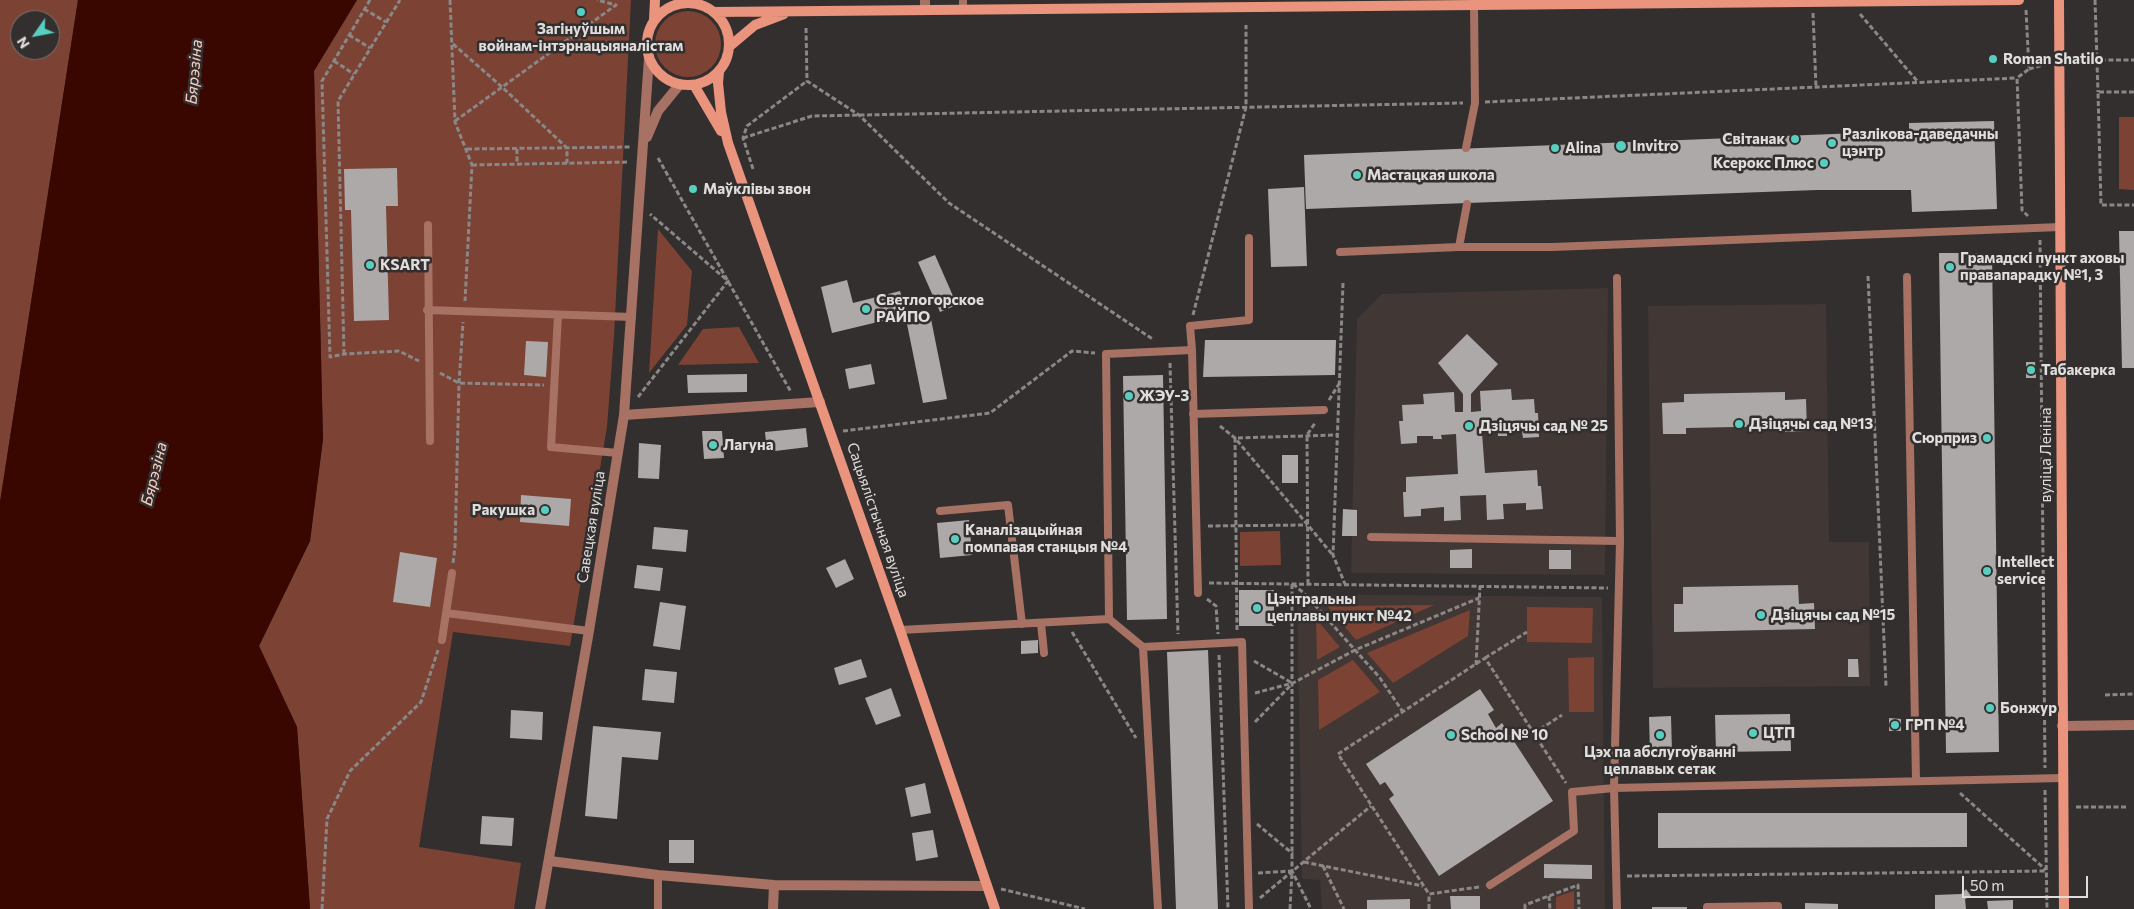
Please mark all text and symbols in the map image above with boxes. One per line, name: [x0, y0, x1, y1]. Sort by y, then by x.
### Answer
marker: Загінуўшым войнам-інтэрнацыяналістам: [575, 6, 587, 18]
north arrow: [10, 10, 60, 60]
place label: Загінуўшым войнам-інтэрнацыяналістам: [479, 20, 683, 55]
text: N: [13, 34, 33, 52]
water label: Бярэзіна: [182, 39, 206, 105]
place label: Roman Shatilo: [2003, 50, 2103, 68]
marker: Roman Shatilo: [1987, 53, 1999, 65]
place label: Разлікова-даведачны цэнтр: [1842, 125, 1998, 160]
place label: Світанак: [1722, 130, 1785, 148]
marker: Світанак: [1789, 133, 1801, 145]
place label: Invitro: [1632, 137, 1679, 155]
marker: Разлікова-даведачны цэнтр: [1826, 137, 1838, 149]
place label: Alina: [1565, 139, 1601, 157]
marker: Invitro: [1614, 139, 1628, 153]
marker: Alina: [1549, 142, 1561, 154]
place label: Ксерокс Плюс: [1713, 154, 1814, 172]
marker: Ксерокс Плюс: [1818, 157, 1830, 169]
place label: Мастацкая школа: [1367, 166, 1494, 184]
marker: Мастацкая школа: [1351, 169, 1363, 181]
place label: Маўклівы звон: [703, 180, 811, 198]
marker: Маўклівы звон: [687, 183, 699, 195]
place label: Грамадскі пункт аховы правапарадку №1, 3: [1960, 249, 2124, 284]
place label: KSART: [380, 256, 430, 274]
marker: KSART: [364, 259, 376, 271]
marker: Грамадскі пункт аховы правапарадку №1, 3: [1944, 261, 1956, 273]
place label: Светлогорское РАЙПО: [876, 291, 984, 326]
marker: Светлогорское РАЙПО: [860, 303, 872, 315]
place label: Табакерка: [2041, 361, 2116, 379]
marker: Табакерка: [2025, 364, 2037, 376]
place label: ЖЭУ-3: [1139, 387, 1189, 405]
marker: ЖЭУ-3: [1123, 390, 1135, 402]
street label: вуліца Леніна: [2037, 408, 2055, 502]
place label: Дзіцячы сад №13: [1749, 415, 1873, 433]
place label: Дзіцячы сад № 25: [1479, 417, 1608, 435]
marker: Дзіцячы сад №13: [1733, 418, 1745, 430]
marker: Дзіцячы сад № 25: [1463, 420, 1475, 432]
place label: Сюрприз: [1912, 429, 1977, 447]
marker: Сюрприз: [1981, 432, 1993, 444]
place label: Лагуна: [723, 436, 774, 454]
marker: Лагуна: [707, 439, 719, 451]
water label: Бярэзіна: [137, 440, 171, 508]
street label: Сацыялістычная вуліца: [843, 440, 913, 600]
street label: Савецкая вуліца: [573, 470, 609, 584]
place label: Ракушка: [472, 501, 535, 519]
marker: Ракушка: [539, 504, 551, 516]
place label: Каналізацыйная помпавая станцыя №4: [965, 521, 1127, 556]
marker: Каналізацыйная помпавая станцыя №4: [949, 533, 961, 545]
place label: Intellect service: [1997, 553, 2054, 588]
marker: Intellect service: [1981, 565, 1993, 577]
place label: Цэнтральны цеплавы пункт №42: [1267, 590, 1412, 625]
marker: Цэнтральны цеплавы пункт №42: [1251, 602, 1263, 614]
place label: Дзіцячы сад №15: [1771, 606, 1895, 624]
marker: Дзіцячы сад №15: [1755, 609, 1767, 621]
place label: Бонжур: [2000, 699, 2057, 717]
marker: Бонжур: [1984, 702, 1996, 714]
place label: ГРП №4: [1905, 716, 1964, 734]
marker: ГРП №4: [1889, 719, 1901, 731]
place label: ЦТП: [1763, 724, 1795, 742]
place label: School № 10: [1461, 726, 1548, 744]
marker: ЦТП: [1747, 727, 1759, 739]
marker: School № 10: [1445, 729, 1457, 741]
marker: Цэх па абслугоўванні цеплавых сетак: [1654, 729, 1666, 741]
place label: Цэх па абслугоўванні цеплавых сетак: [1584, 743, 1736, 778]
scale bar: [1964, 866, 2090, 898]
text: 50 m: [1970, 876, 2004, 894]

